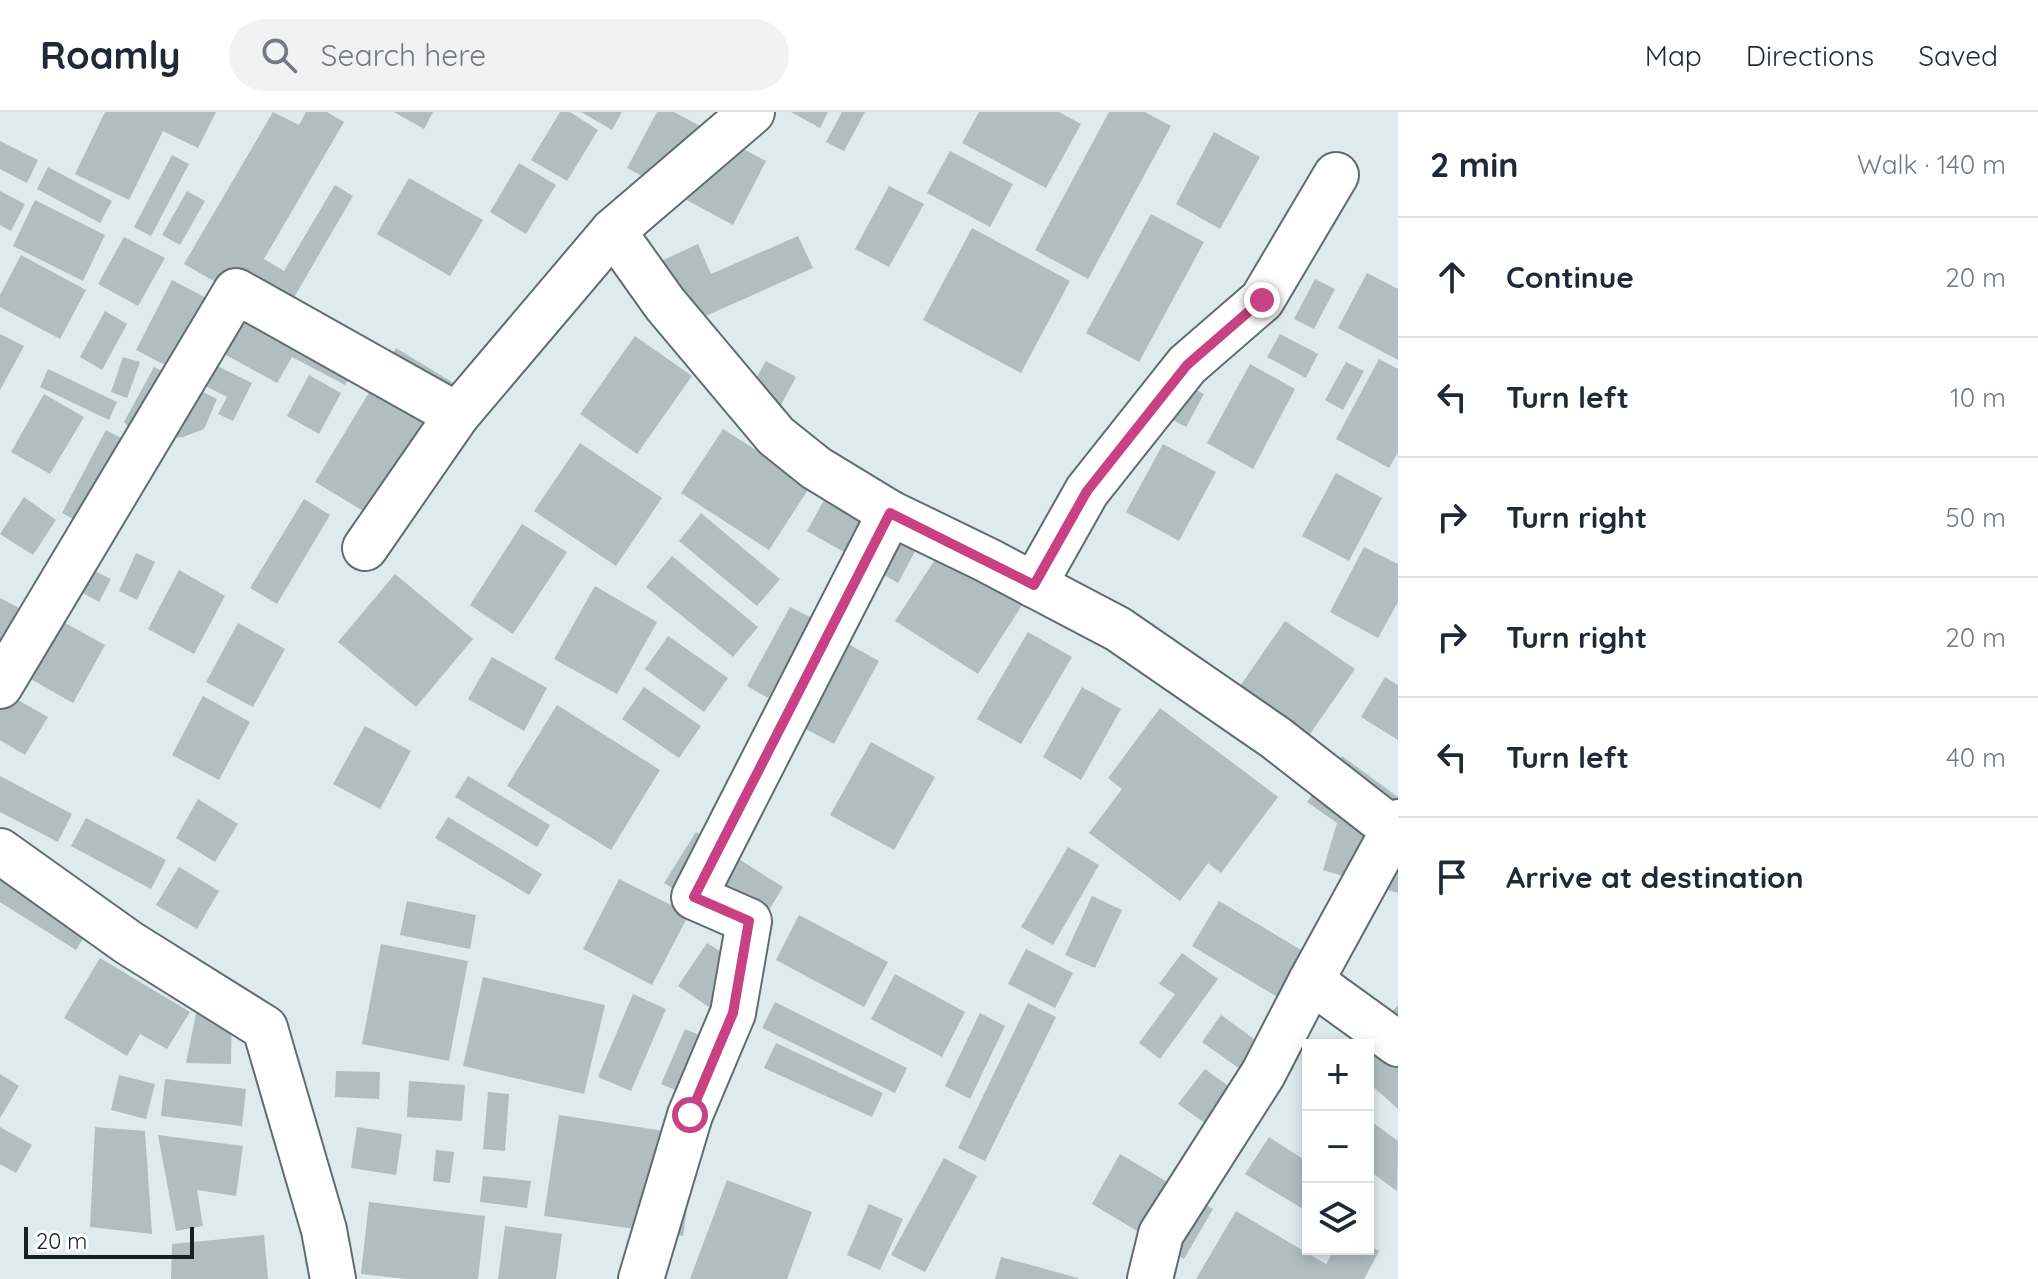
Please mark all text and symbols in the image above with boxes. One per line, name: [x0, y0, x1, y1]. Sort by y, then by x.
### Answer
search box: [229, 19, 789, 91]
text: Roamly: [40, 31, 181, 79]
icon: search: [257, 33, 301, 77]
text: Search here: [321, 36, 486, 74]
text: Map: [1645, 38, 1702, 73]
text: Directions: [1746, 38, 1874, 73]
text: Saved: [1918, 38, 1998, 73]
text: 2 min: [1430, 143, 1519, 186]
text: Walk · 140 m: [1857, 148, 2006, 181]
icon: ahead: [1430, 255, 1474, 299]
text: Continue: [1506, 258, 1634, 296]
text: 20 m: [1945, 261, 2006, 294]
route end: [1244, 282, 1280, 318]
icon: left: [1430, 375, 1474, 419]
text: Turn left: [1506, 378, 1629, 416]
text: 10 m: [1950, 381, 2006, 414]
icon: right: [1430, 495, 1474, 539]
text: Turn right: [1506, 498, 1647, 536]
text: 50 m: [1946, 501, 2006, 534]
icon: right: [1430, 615, 1474, 659]
text: Turn right: [1506, 618, 1647, 656]
text: 20 m: [1945, 621, 2006, 654]
icon: left: [1430, 735, 1474, 779]
text: Turn left: [1506, 738, 1629, 776]
text: 40 m: [1946, 741, 2006, 774]
icon: arrive: [1430, 855, 1474, 899]
text: Arrive at destination: [1506, 858, 1804, 896]
map controls: [1302, 1039, 1374, 1255]
button: +: [1302, 1039, 1374, 1111]
route start: [672, 1097, 708, 1133]
button: −: [1302, 1111, 1374, 1183]
button: layers: [1302, 1183, 1374, 1255]
scale bar: [24, 1223, 194, 1259]
text: 20 m: [36, 1227, 87, 1255]

